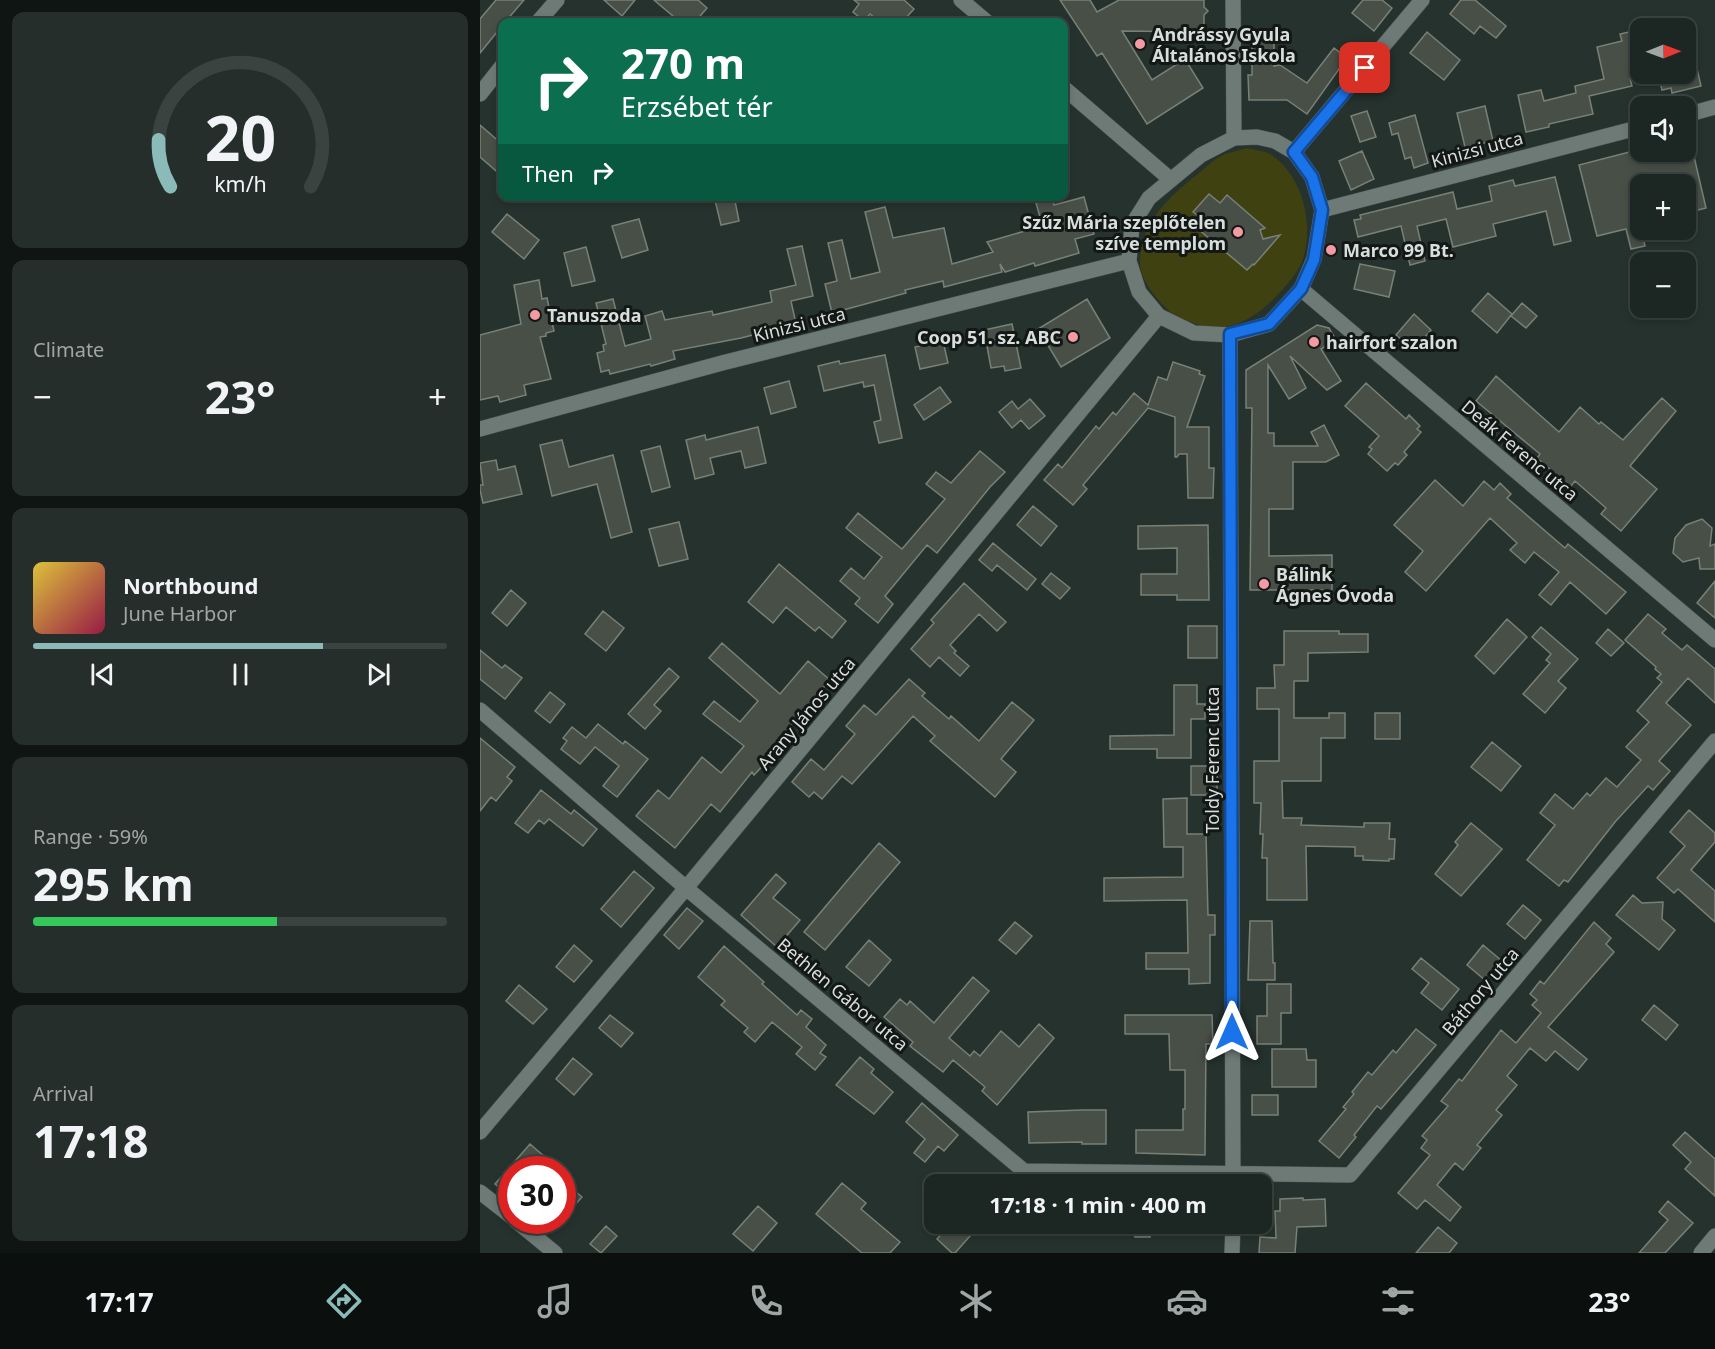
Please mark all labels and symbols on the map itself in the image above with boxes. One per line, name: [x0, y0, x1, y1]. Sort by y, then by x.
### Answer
north arrow: [1630, 18, 1696, 84]
place label: Andrássy Gyula Általános Iskola: [1152, 22, 1296, 67]
marker: Andrássy Gyula Általános Iskola: [1133, 37, 1147, 51]
pin: [1339, 42, 1390, 93]
street label: Kinizsi utca: [1428, 125, 1526, 173]
place label: Szűz Mária szeplőtelen szíve templom: [1022, 210, 1226, 255]
marker: Szűz Mária szeplőtelen szíve templom: [1231, 225, 1245, 239]
place label: Marco 99 Bt.: [1343, 238, 1454, 262]
marker: Marco 99 Bt.: [1324, 243, 1338, 257]
street label: Kinizsi utca: [750, 301, 848, 347]
place label: Tanuszoda: [547, 303, 641, 327]
marker: Tanuszoda: [528, 308, 542, 322]
place label: Coop 51. sz. ABC: [917, 325, 1061, 349]
marker: Coop 51. sz. ABC: [1066, 330, 1080, 344]
place label: hairfort szalon: [1326, 330, 1458, 354]
marker: hairfort szalon: [1307, 335, 1321, 349]
street label: Deák Ferenc utca: [1457, 394, 1583, 506]
place label: Bálink Ágnes Óvoda: [1276, 562, 1394, 607]
marker: Bálink Ágnes Óvoda: [1257, 577, 1271, 591]
street label: Arany János utca: [752, 652, 860, 774]
street label: Toldy Ferenc utca: [1200, 687, 1224, 833]
street label: Bethlen Gábor utca: [773, 932, 913, 1056]
street label: Báthory utca: [1436, 942, 1524, 1040]
position arrow: [1200, 1000, 1264, 1064]
speed limit sign: 30: [498, 1156, 576, 1234]

